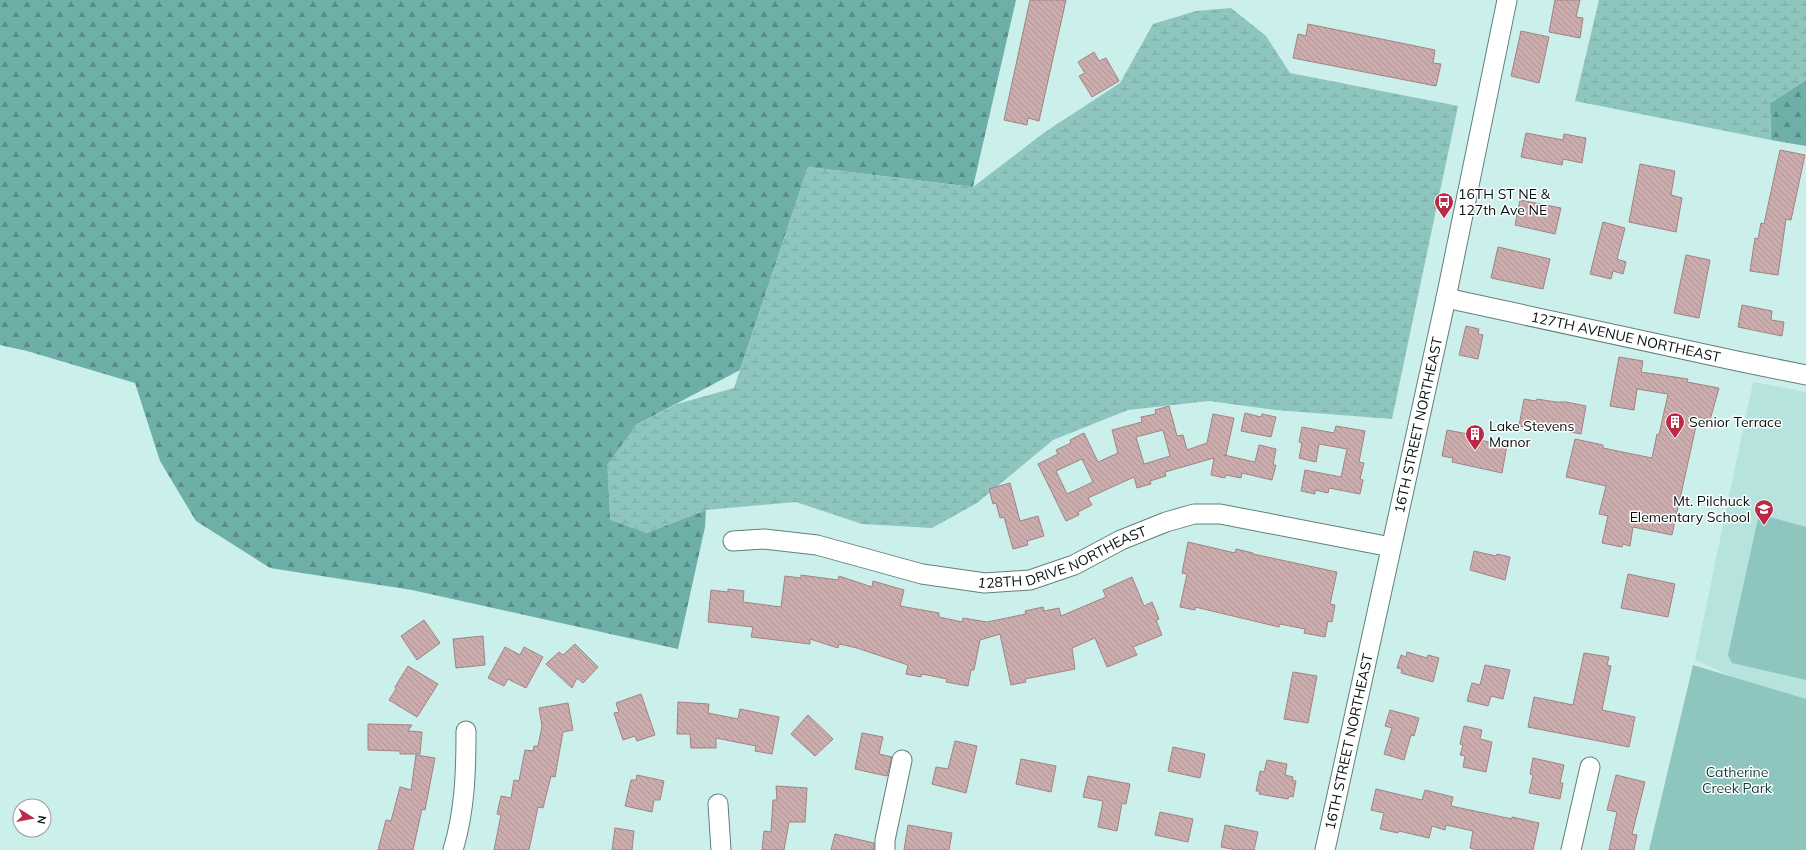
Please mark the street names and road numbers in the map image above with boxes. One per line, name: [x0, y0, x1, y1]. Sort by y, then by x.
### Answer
street label: 127TH AVENUE NORTHEAST: [1529, 308, 1723, 366]
street label: 16TH STREET NORTHEAST: [1390, 335, 1446, 515]
street label: 128TH DRIVE NORTHEAST: [976, 522, 1149, 592]
street label: 16TH STREET NORTHEAST: [1321, 651, 1377, 831]

